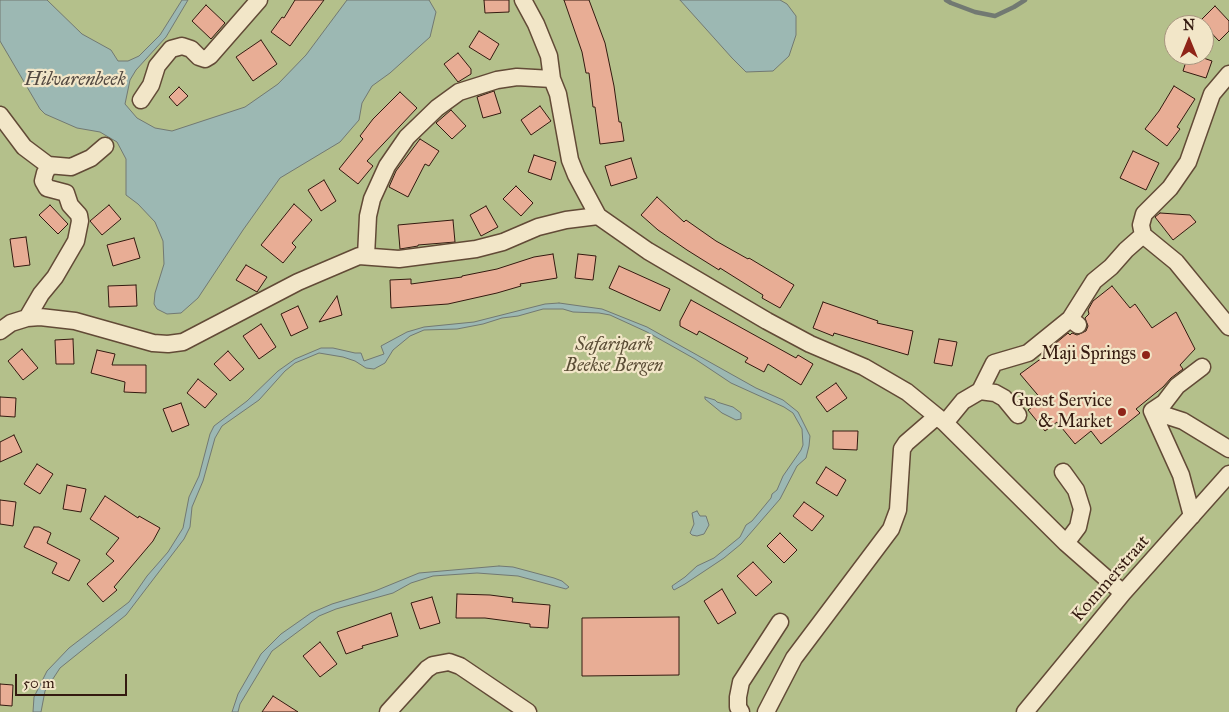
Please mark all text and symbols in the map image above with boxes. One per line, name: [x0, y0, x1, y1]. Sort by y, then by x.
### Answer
north arrow: [1164, 15, 1214, 65]
text: N: [1183, 17, 1195, 34]
water label: Hilvarenbeek: [24, 69, 126, 91]
park label: Safaripark Beekse Bergen: [565, 335, 663, 378]
place label: Maji Springs: [1041, 344, 1136, 366]
marker: Maji Springs: [1140, 349, 1152, 361]
place label: Guest Service & Market: [1011, 391, 1112, 434]
marker: Guest Service & Market: [1116, 406, 1128, 418]
street label: Kommerstraat: [1068, 531, 1154, 627]
scale bar: [18, 664, 130, 696]
text: 50 m: [23, 674, 55, 692]

